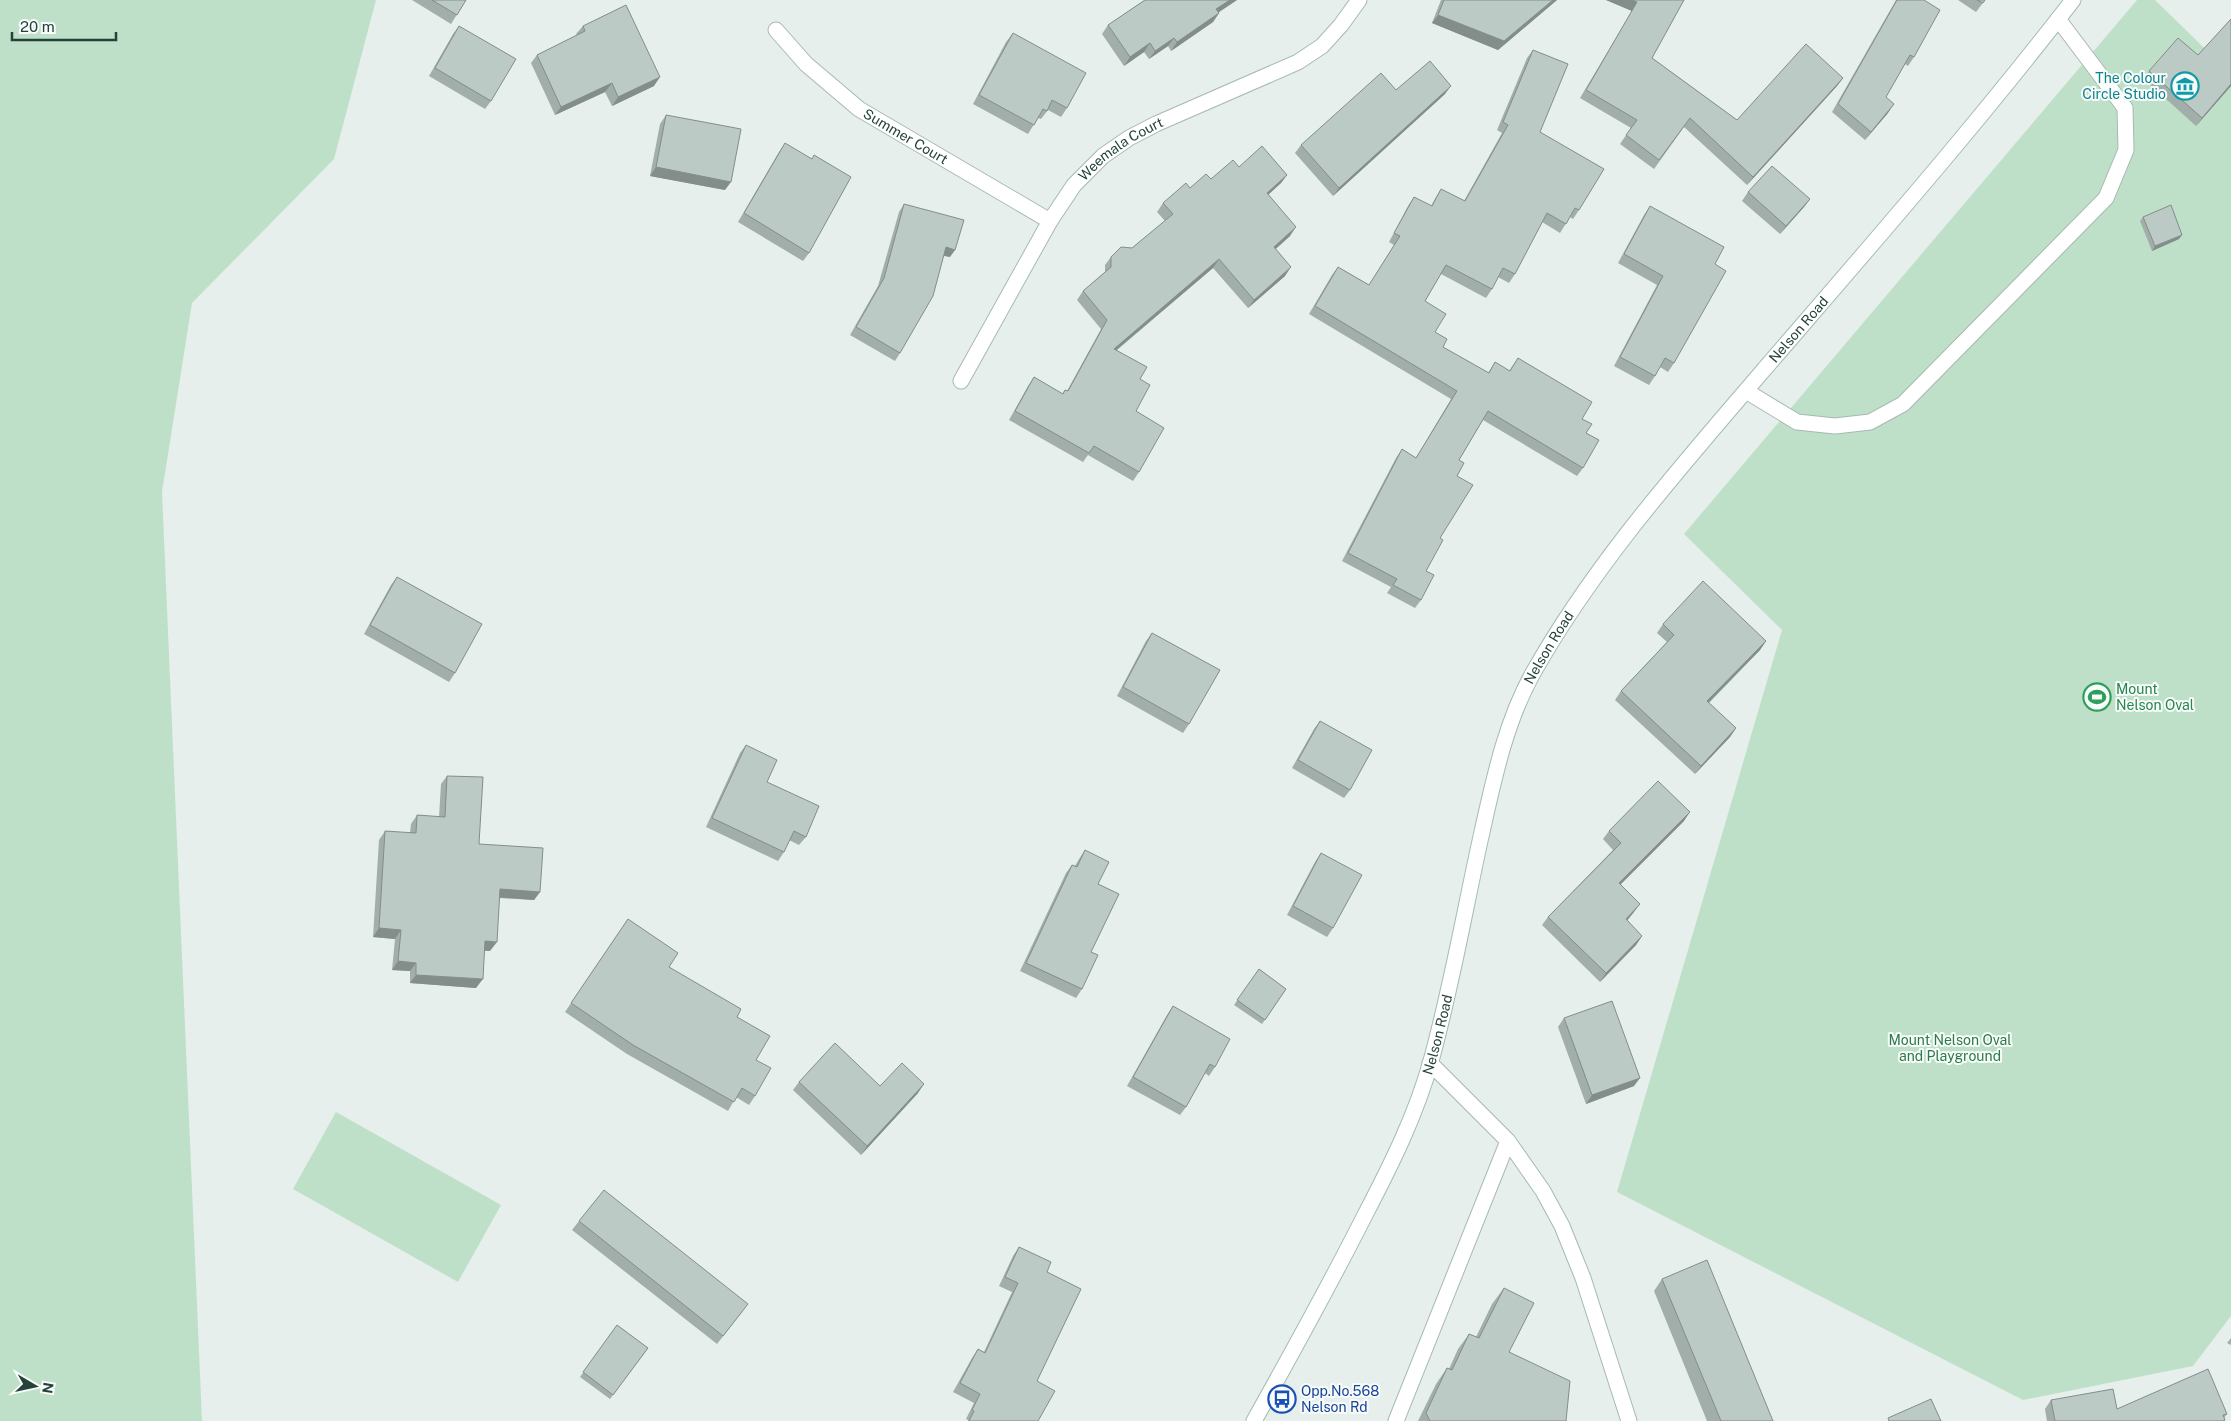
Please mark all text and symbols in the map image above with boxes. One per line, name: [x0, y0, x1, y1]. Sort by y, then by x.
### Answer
scale bar: [12, 10, 116, 42]
text: 20 m: [20, 18, 55, 35]
place label: The Colour Circle Studio: [2082, 70, 2166, 102]
museum icon: The Colour Circle Studio: [2170, 71, 2200, 101]
street label: Summer Court: [861, 105, 951, 167]
street label: Weemala Court: [1075, 114, 1165, 184]
street label: Nelson Road: [1766, 293, 1831, 366]
street label: Nelson Road: [1521, 608, 1577, 687]
place label: Mount Nelson Oval: [2116, 681, 2194, 713]
sports icon: Mount Nelson Oval: [2082, 682, 2112, 712]
street label: Nelson Road: [1419, 993, 1455, 1077]
park label: Mount Nelson Oval and Playground: [1888, 1032, 2012, 1064]
north arrow: [10, 1361, 60, 1411]
text: N: [39, 1381, 57, 1395]
place label: Opp.No.568 Nelson Rd: [1301, 1383, 1379, 1415]
bus stop icon: Opp.No.568 Nelson Rd: [1267, 1384, 1297, 1414]

